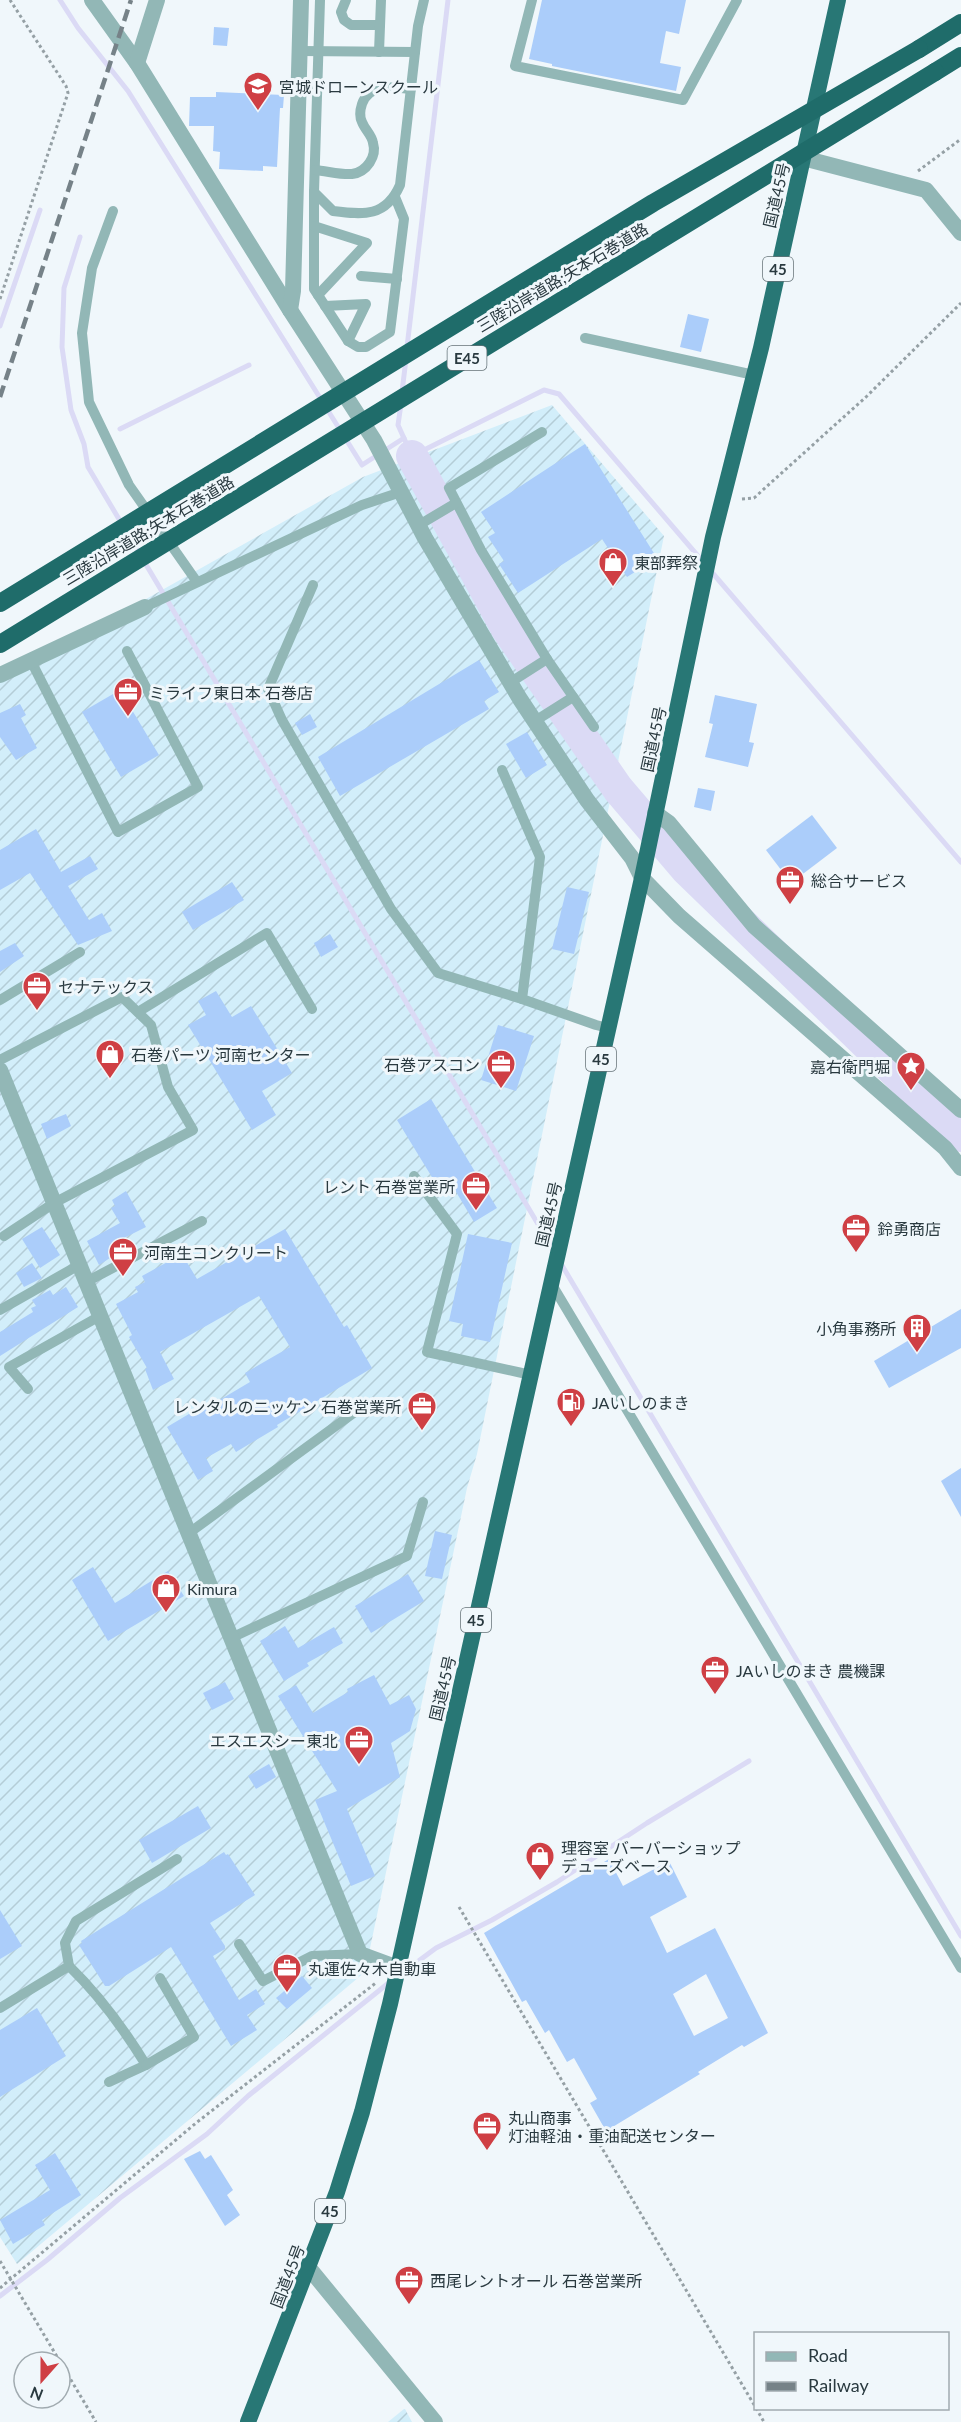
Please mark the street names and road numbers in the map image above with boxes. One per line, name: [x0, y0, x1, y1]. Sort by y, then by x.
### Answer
street label: 国道45号: [759, 160, 793, 230]
street label: 三陸沿岸道路;矢本石巻道路: [473, 218, 651, 336]
road number: 45: [763, 257, 793, 281]
road number: E45: [448, 346, 486, 370]
street label: 三陸沿岸道路;矢本石巻道路: [59, 471, 237, 589]
street label: 国道45号: [637, 704, 669, 774]
road number: 45: [586, 1047, 616, 1071]
street label: 国道45号: [531, 1179, 565, 1249]
road number: 45: [461, 1608, 491, 1632]
street label: 国道45号: [425, 1653, 459, 1723]
road number: 45: [315, 2199, 345, 2223]
street label: 国道45号: [266, 2242, 308, 2310]

